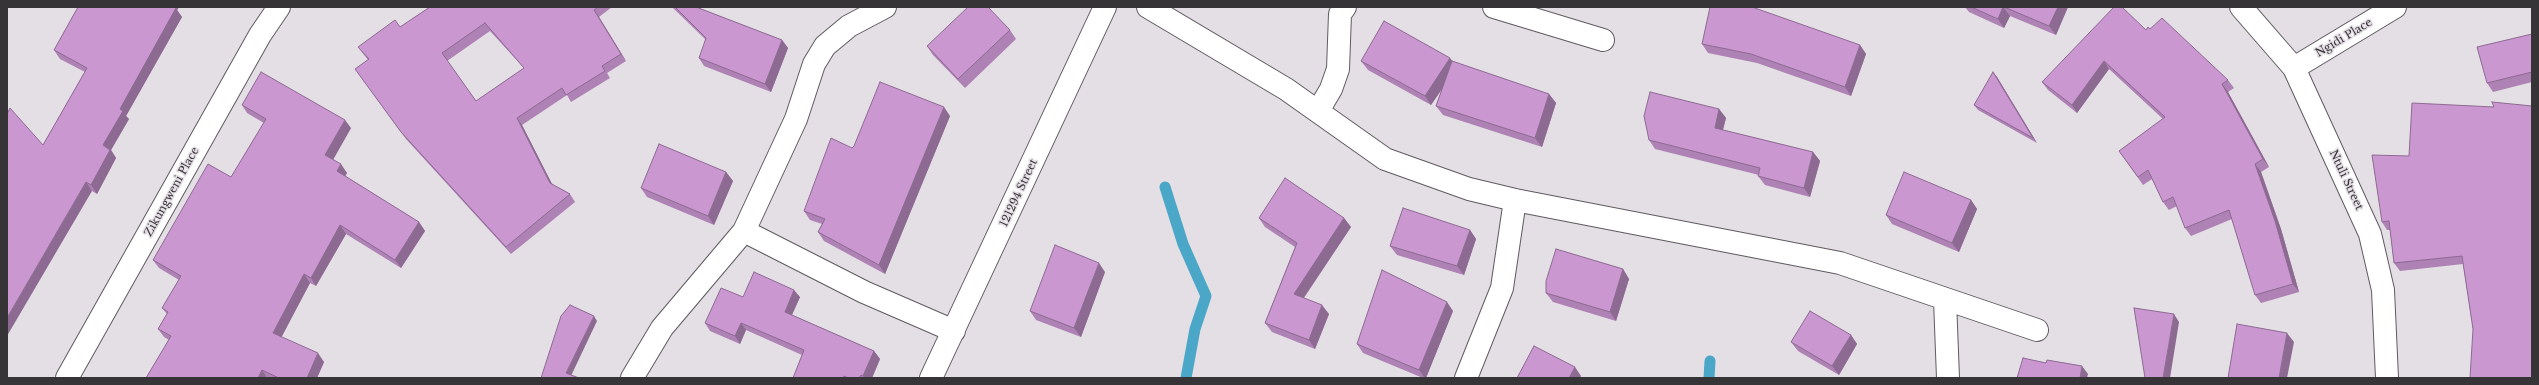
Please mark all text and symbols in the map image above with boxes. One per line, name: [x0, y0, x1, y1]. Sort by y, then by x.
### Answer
street label: Ngidi Place: [2313, 16, 2375, 60]
street label: Zikungweni Place: [142, 145, 202, 239]
street label: Ntuli Street: [2326, 148, 2366, 212]
street label: 121294 Street: [998, 157, 1040, 229]

